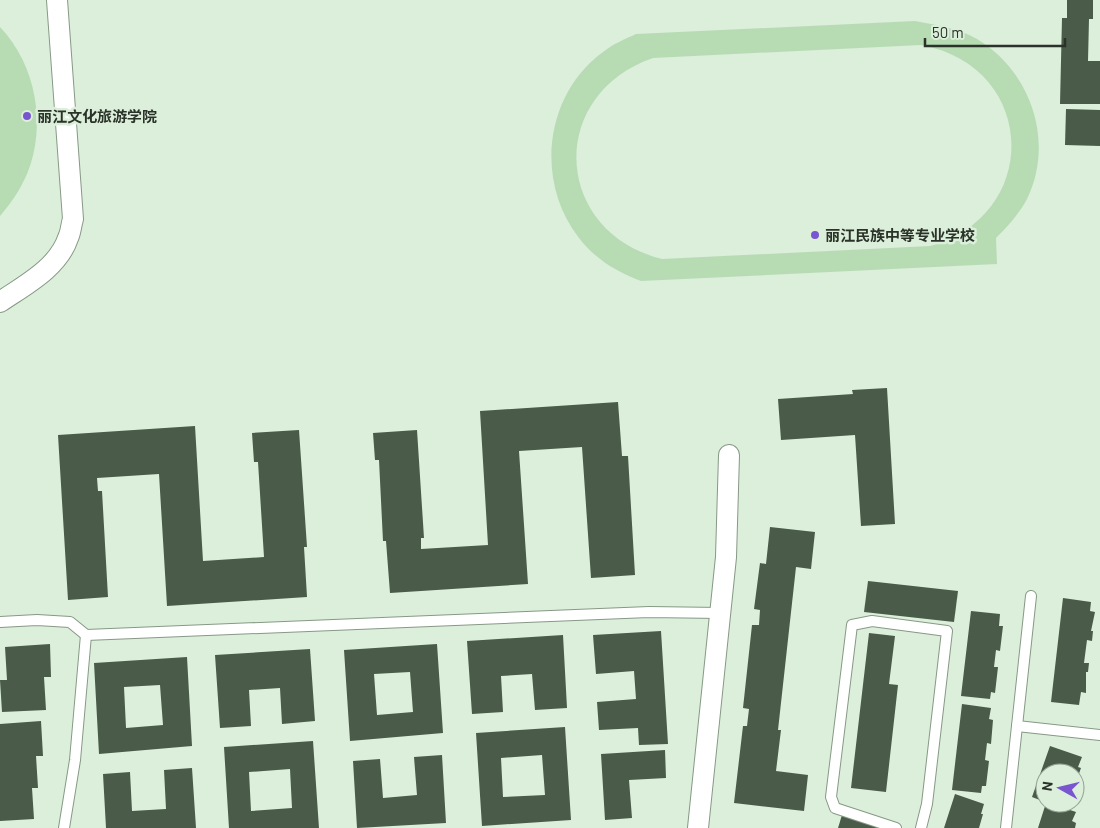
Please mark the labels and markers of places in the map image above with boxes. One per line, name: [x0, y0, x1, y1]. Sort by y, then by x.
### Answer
place label: 丽江文化旅游学院: [37, 107, 157, 125]
marker: 丽江文化旅游学院: [21, 110, 33, 122]
place label: 丽江民族中等专业学校: [825, 226, 975, 244]
marker: 丽江民族中等专业学校: [809, 229, 821, 241]

